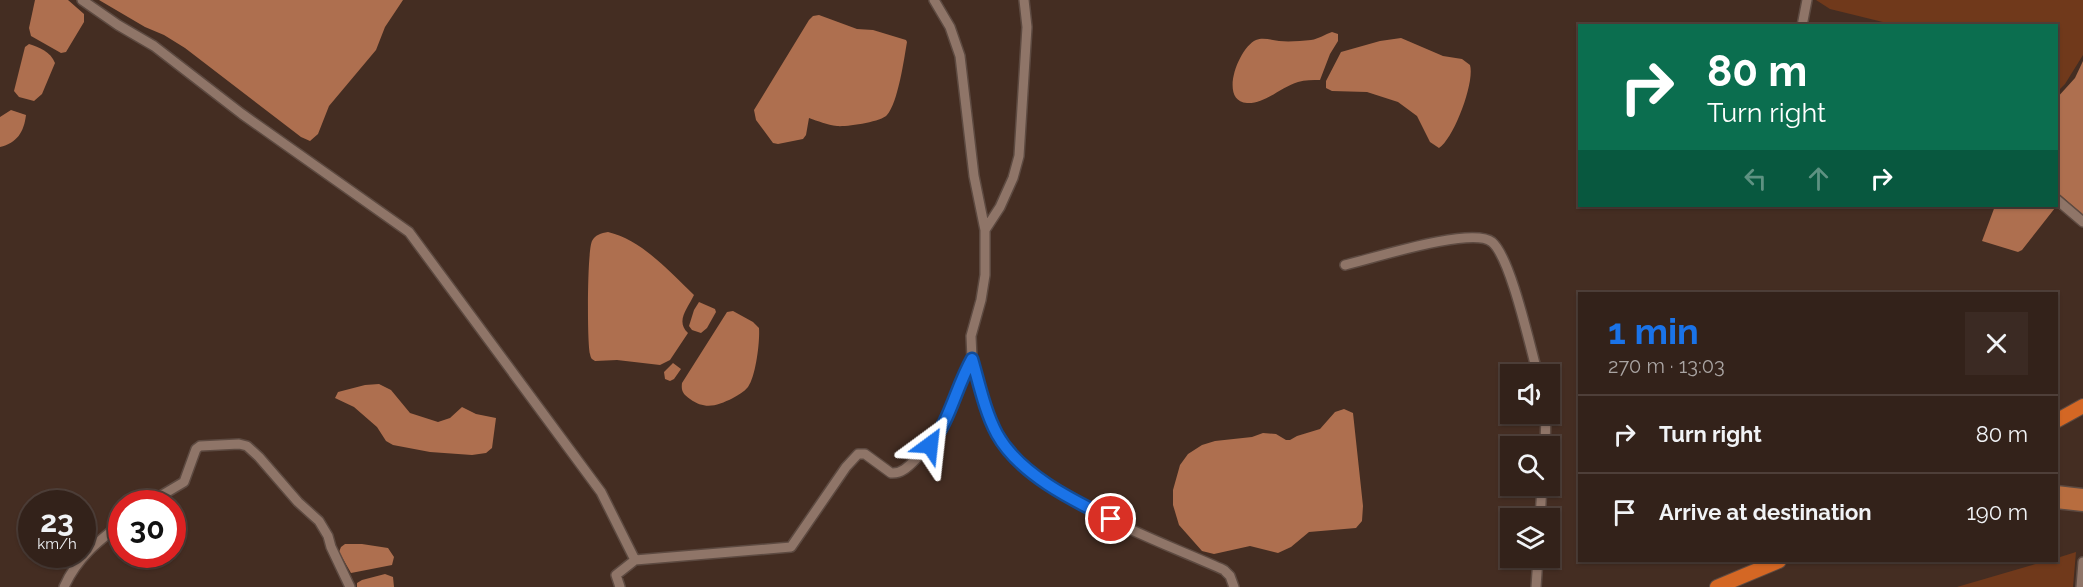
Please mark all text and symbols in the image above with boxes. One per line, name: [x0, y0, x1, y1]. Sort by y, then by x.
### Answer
text: 80 m: [1707, 47, 1807, 96]
icon: right: [1608, 48, 1686, 126]
text: Turn right: [1707, 97, 1826, 128]
icon: left: [1739, 162, 1772, 195]
icon: ahead: [1802, 162, 1835, 195]
icon: right: [1865, 162, 1898, 195]
text: 1 min: [1608, 310, 1699, 352]
button: close: [1965, 312, 2028, 375]
text: 270 m · 13:03: [1608, 354, 1725, 378]
map controls: [1500, 364, 1560, 568]
button: sound: [1500, 364, 1560, 424]
position arrow: [898, 413, 962, 477]
icon: right: [1608, 418, 1641, 451]
text: Turn right: [1659, 421, 1762, 447]
text: 80 m: [1976, 421, 2028, 447]
button: search: [1500, 436, 1560, 496]
speed limit sign: 30: [108, 490, 186, 568]
pin: [1085, 493, 1136, 544]
icon: arrive: [1608, 496, 1641, 529]
text: Arrive at destination: [1659, 499, 1872, 525]
text: 190 m: [1966, 499, 2028, 525]
icon: arrive: [1094, 502, 1127, 535]
text: 23: [40, 504, 74, 539]
button: layers: [1500, 508, 1560, 568]
text: km/h: [37, 535, 77, 553]

